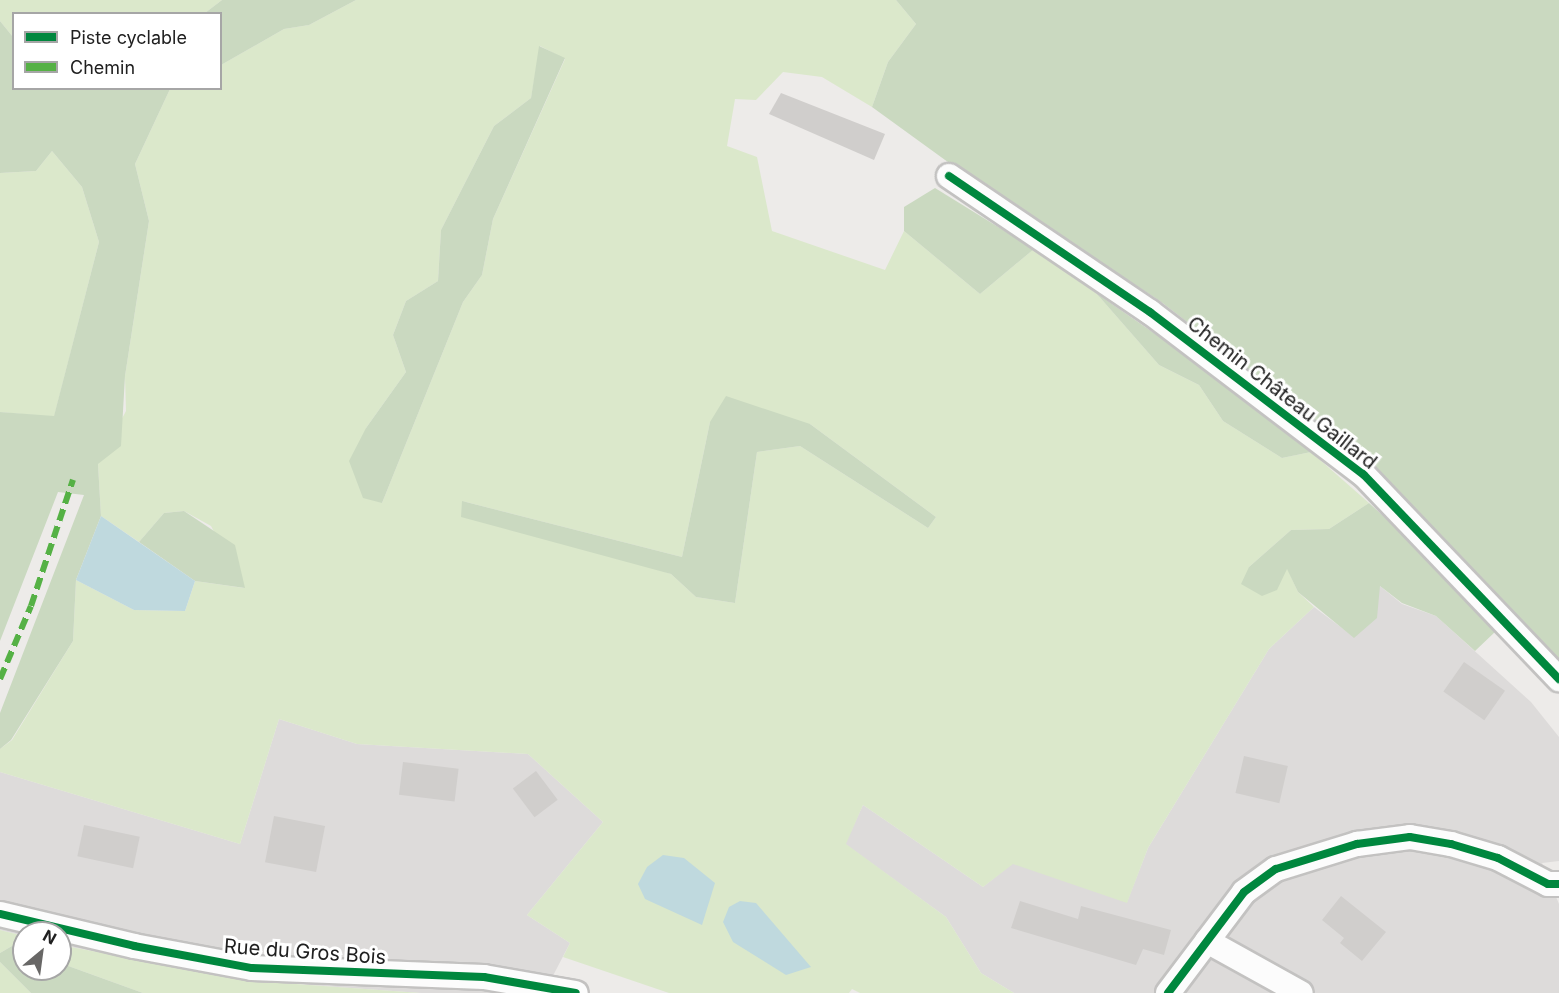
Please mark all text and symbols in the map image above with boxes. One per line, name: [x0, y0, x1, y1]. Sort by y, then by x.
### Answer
legend: [12, 12, 222, 90]
text: Piste cyclable: [70, 27, 187, 48]
text: Chemin: [70, 57, 135, 78]
street label: Chemin Château Gaillard: [1182, 312, 1382, 474]
north arrow: [12, 921, 72, 981]
text: N: [40, 925, 60, 949]
street label: Rue du Gros Bois: [223, 934, 387, 970]

